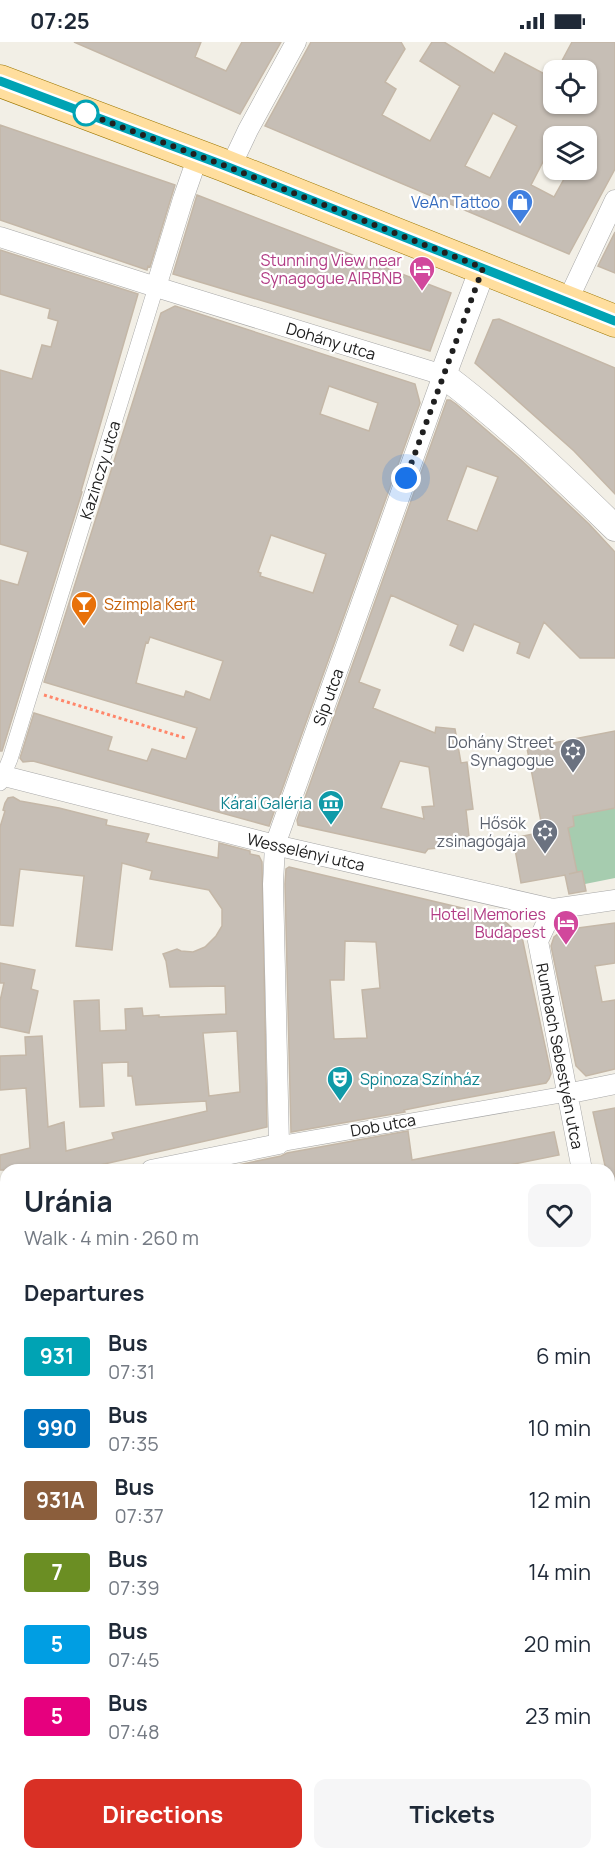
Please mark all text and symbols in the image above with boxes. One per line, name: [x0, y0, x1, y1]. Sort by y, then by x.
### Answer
text: 07:25: [30, 6, 90, 36]
map controls: [543, 60, 597, 180]
button: locate: [543, 60, 597, 114]
unlabelled marker: [73, 100, 99, 126]
button: layers: [543, 126, 597, 180]
shop icon: VeAn Tattoo: [505, 187, 535, 225]
place label: VeAn Tattoo: [411, 191, 500, 213]
place label: Stunning View near Synagogue AIRBNB: [260, 249, 402, 289]
hotel icon: Stunning View near Synagogue AIRBNB: [407, 254, 437, 292]
street label: Dohány utca: [283, 317, 379, 365]
street label: Kazinczy utca: [75, 418, 125, 522]
your location: [391, 463, 421, 493]
bar icon: Szimpla Kert: [69, 589, 99, 627]
place label: Szimpla Kert: [104, 593, 195, 615]
street label: Síp utca: [307, 665, 349, 729]
place label: Dohány Street Synagogue: [448, 731, 554, 771]
synagogue icon: Dohány Street Synagogue: [558, 736, 588, 774]
museum icon: Kárai Galéria: [316, 788, 346, 826]
place label: Kárai Galéria: [221, 792, 312, 814]
place label: Hősök zsinagógája: [437, 812, 527, 852]
synagogue icon: Hősök zsinagógája: [530, 817, 560, 855]
street label: Wesselényi utca: [245, 828, 367, 876]
place label: Hotel Memories Budapest: [430, 903, 546, 943]
hotel icon: Hotel Memories Budapest: [551, 908, 581, 946]
street label: Rumbach Sebestyén utca: [531, 961, 589, 1151]
theatre icon: Spinoza Színház: [325, 1064, 355, 1102]
place label: Spinoza Színház: [360, 1068, 480, 1090]
street label: Dob utca: [349, 1108, 417, 1142]
text: Uránia: [24, 1182, 113, 1220]
button: heart: [528, 1184, 591, 1247]
text: Walk · 4 min · 260 m: [24, 1224, 199, 1251]
text: Departures: [24, 1278, 144, 1308]
text: Bus: [108, 1328, 148, 1358]
text: 6 min: [536, 1341, 591, 1371]
text: 931: [40, 1342, 74, 1370]
text: 07:31: [108, 1358, 155, 1385]
text: Bus: [108, 1400, 148, 1430]
text: 10 min: [528, 1413, 591, 1443]
text: 990: [37, 1414, 77, 1442]
text: 07:35: [108, 1430, 159, 1457]
text: Bus: [115, 1472, 154, 1502]
text: 12 min: [529, 1485, 591, 1515]
text: 931A: [36, 1486, 85, 1514]
text: 07:37: [115, 1502, 164, 1529]
text: Bus: [108, 1544, 148, 1574]
text: 14 min: [528, 1557, 591, 1587]
text: 7: [51, 1558, 63, 1586]
text: 07:39: [108, 1574, 160, 1601]
text: Bus: [108, 1616, 148, 1646]
text: 20 min: [524, 1629, 591, 1659]
text: 5: [51, 1630, 63, 1658]
text: 07:45: [108, 1646, 160, 1673]
text: Bus: [108, 1688, 148, 1718]
text: 23 min: [525, 1701, 591, 1731]
text: 5: [51, 1702, 63, 1730]
text: 07:48: [108, 1718, 160, 1745]
button: Directions: [24, 1779, 302, 1848]
button: Tickets: [314, 1779, 591, 1848]

